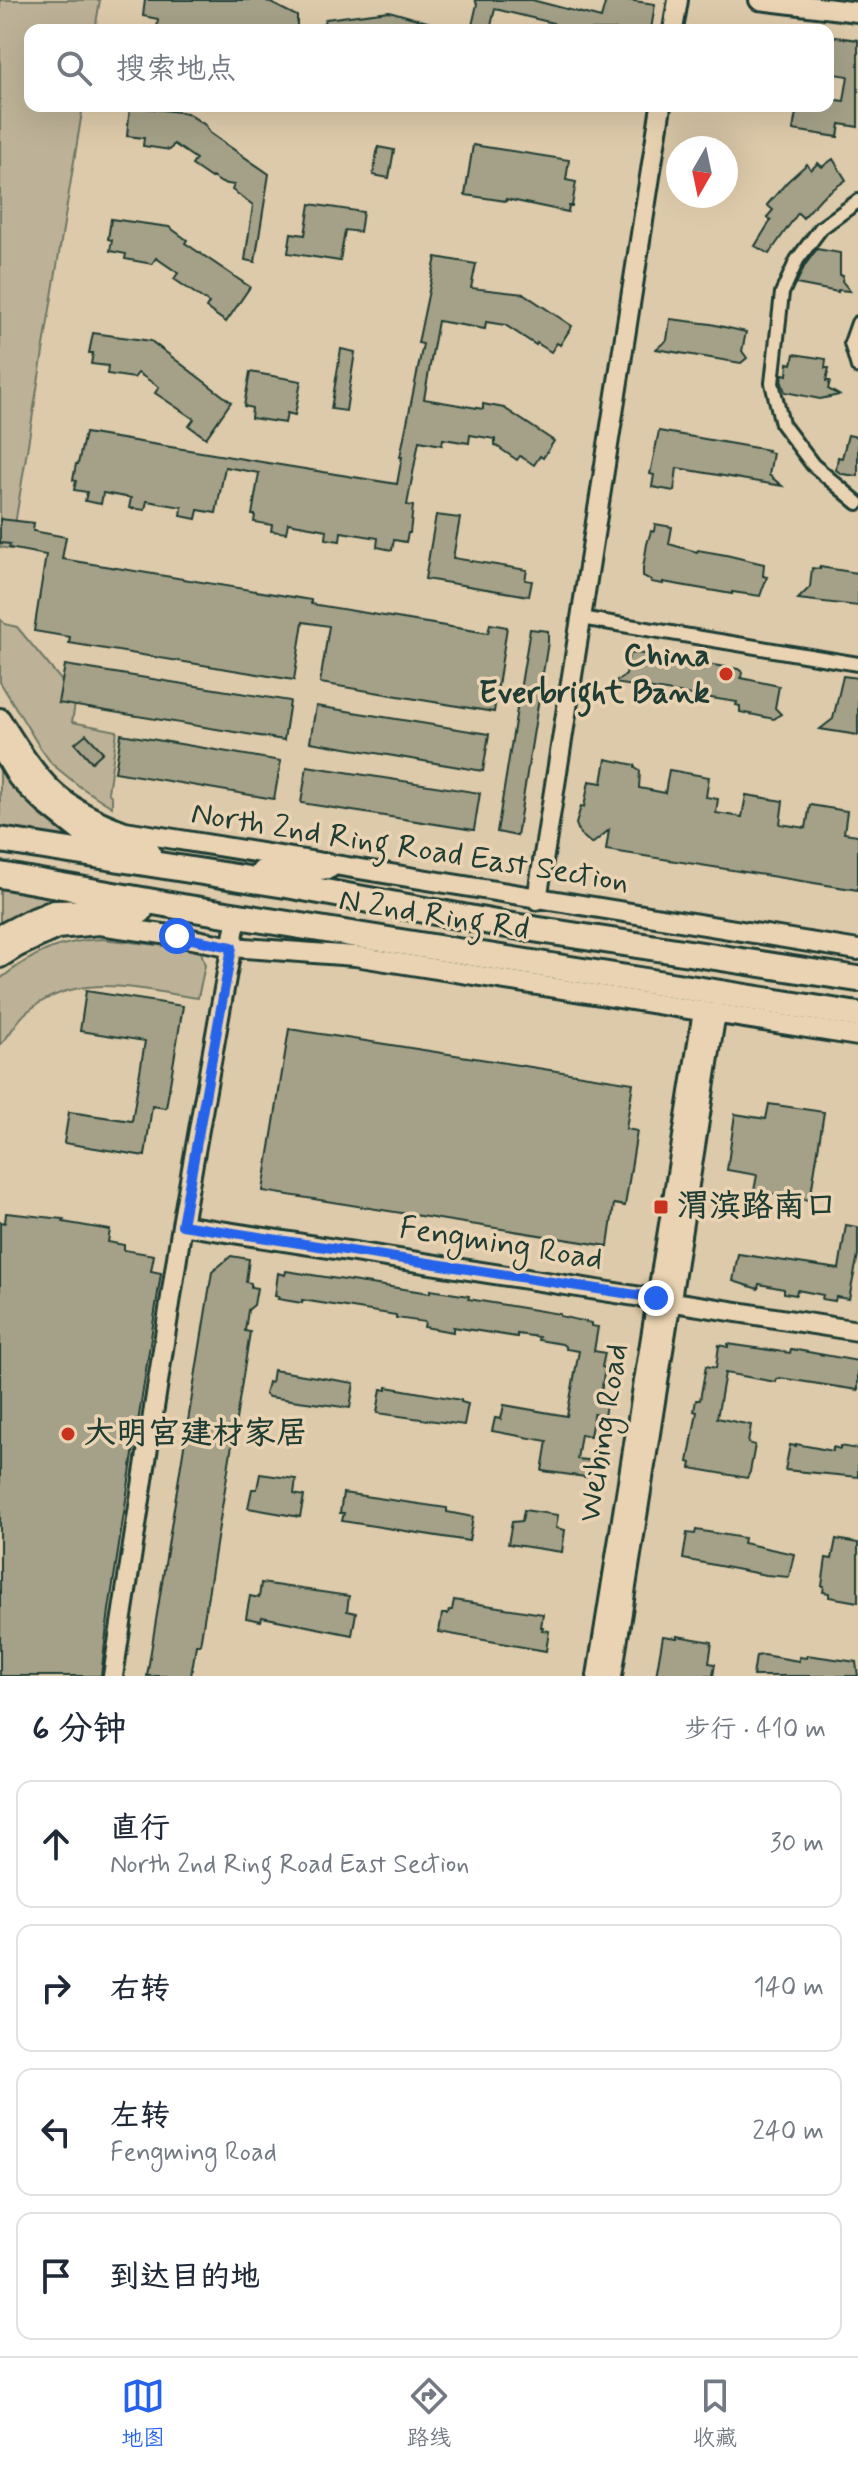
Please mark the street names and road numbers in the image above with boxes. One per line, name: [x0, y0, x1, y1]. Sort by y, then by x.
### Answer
street label: North 2nd Ring Road East Section: [188, 793, 632, 906]
street label: N 2nd Ring Rd: [335, 879, 532, 954]
street label: Fengming Road: [396, 1207, 606, 1283]
street label: Weibing Road: [569, 1341, 641, 1526]

